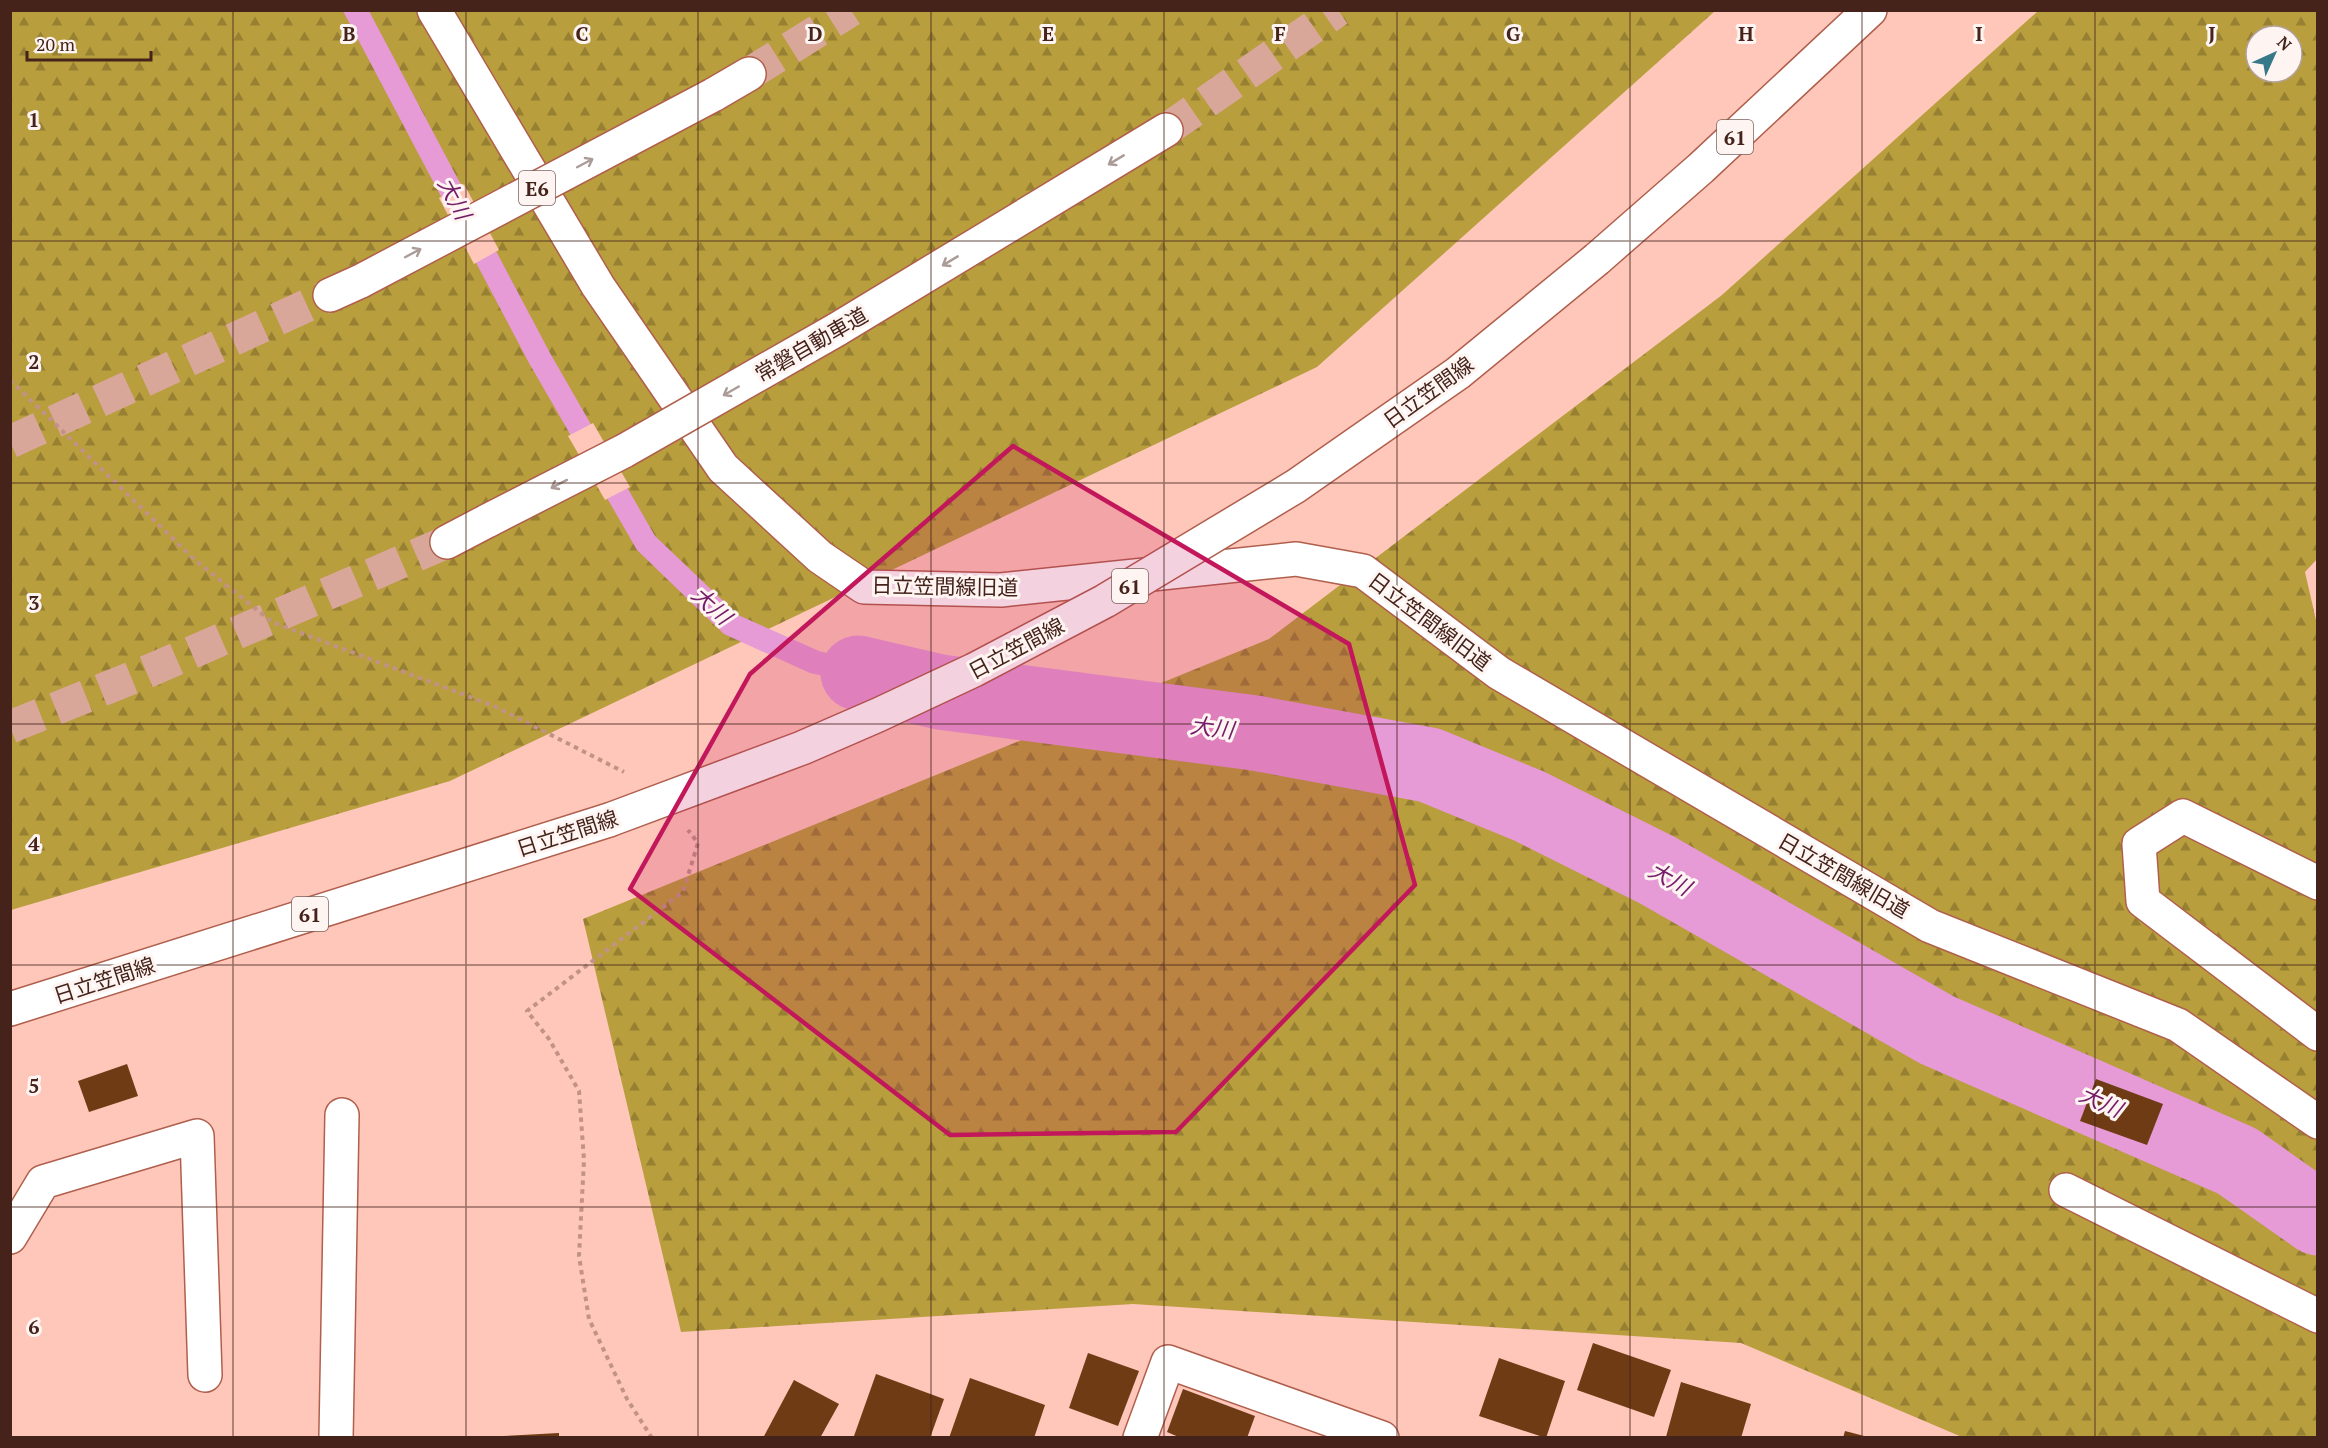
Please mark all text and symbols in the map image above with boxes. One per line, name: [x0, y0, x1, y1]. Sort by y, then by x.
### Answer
text: B: [343, 20, 356, 47]
text: C: [575, 20, 589, 47]
text: D: [808, 20, 822, 47]
text: E: [1042, 20, 1054, 47]
text: F: [1274, 20, 1286, 47]
text: G: [1506, 20, 1520, 47]
text: H: [1738, 20, 1754, 47]
text: I: [1975, 20, 1983, 47]
text: J: [2208, 20, 2216, 47]
scale bar: [27, 24, 152, 62]
north arrow: [2244, 24, 2304, 84]
text: N: [2273, 31, 2297, 55]
text: 20 m: [36, 32, 76, 56]
text: 1: [28, 106, 40, 133]
road number: 61: [1717, 120, 1753, 154]
one-way arrow: [1108, 154, 1125, 166]
one-way arrow: [576, 156, 594, 168]
road number: E6: [519, 171, 555, 205]
water label: 大川: [432, 172, 479, 226]
one-way arrow: [403, 247, 421, 259]
one-way arrow: [941, 255, 958, 268]
street label: 常磐自動車道: [749, 300, 873, 388]
text: 2: [28, 348, 40, 375]
street label: 日立笠間線: [1377, 350, 1479, 434]
one-way arrow: [723, 385, 740, 397]
one-way arrow: [551, 479, 569, 490]
street label: 日立笠間線旧道: [1363, 566, 1497, 676]
road number: 61: [1112, 569, 1148, 603]
street label: 日立笠間線旧道: [871, 571, 1019, 601]
water label: 大川: [686, 579, 740, 632]
text: 3: [28, 589, 40, 616]
street label: 日立笠間線: [963, 611, 1069, 685]
water label: 大川: [1188, 710, 1238, 744]
street label: 日立笠間線: [513, 803, 621, 863]
street label: 日立笠間線旧道: [1773, 826, 1915, 924]
text: 4: [28, 830, 40, 857]
water label: 大川: [1644, 855, 1698, 902]
road number: 61: [292, 897, 328, 931]
street label: 日立笠間線: [50, 950, 158, 1010]
text: 5: [28, 1072, 40, 1099]
water label: 大川: [2075, 1079, 2129, 1124]
text: 6: [28, 1313, 40, 1340]

